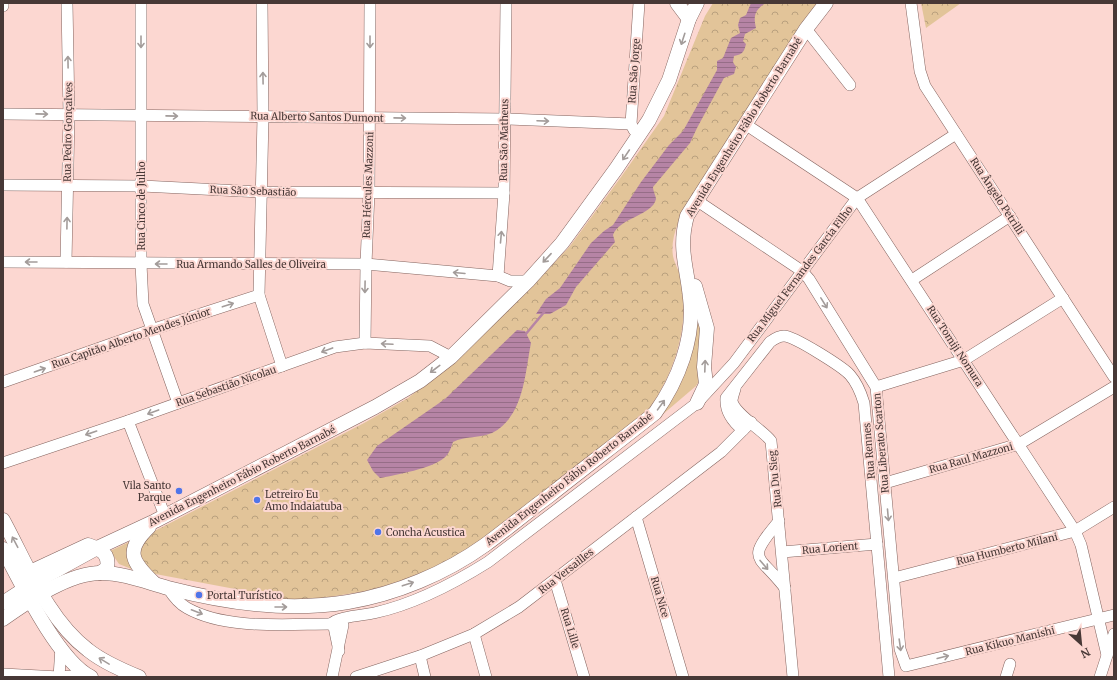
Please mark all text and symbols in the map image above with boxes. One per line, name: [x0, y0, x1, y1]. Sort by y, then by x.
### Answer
one-way arrow: [679, 32, 686, 45]
one-way arrow: [137, 35, 145, 48]
one-way arrow: [366, 35, 374, 48]
street label: Avenida Engenheiro Fábio Roberto Barnabé: [683, 35, 805, 220]
street label: Rua São Jorge: [625, 38, 643, 104]
one-way arrow: [64, 56, 72, 69]
one-way arrow: [259, 72, 266, 85]
street label: Rua Pedro Gonçalves: [61, 82, 75, 182]
street label: Rua São Matheus: [497, 99, 511, 181]
street label: Rua Alberto Santos Dumont: [250, 109, 384, 125]
one-way arrow: [35, 110, 48, 118]
one-way arrow: [165, 112, 178, 120]
one-way arrow: [393, 114, 406, 122]
one-way arrow: [537, 117, 550, 125]
street label: Rua Hércules Mazzoni: [360, 131, 376, 239]
one-way arrow: [622, 149, 630, 160]
street label: Rua Ângelo Petrilli: [967, 155, 1027, 237]
street label: Rua Cinco de Julho: [135, 161, 148, 251]
street label: Rua São Sebastião: [209, 183, 297, 199]
street label: Rua Miguel Fernandes Garcia Filho: [745, 203, 856, 345]
one-way arrow: [63, 217, 71, 230]
one-way arrow: [497, 231, 505, 244]
one-way arrow: [542, 253, 552, 263]
one-way arrow: [25, 258, 38, 266]
street label: Rua Armando Salles de Oliveira: [176, 258, 327, 271]
one-way arrow: [155, 260, 168, 268]
one-way arrow: [453, 269, 466, 276]
one-way arrow: [362, 280, 369, 293]
one-way arrow: [820, 297, 828, 308]
one-way arrow: [222, 301, 235, 308]
street label: Rua Tomiji Nomura: [924, 303, 986, 389]
street label: Rua Capitão Alberto Mendes Júnior: [50, 304, 213, 371]
one-way arrow: [381, 341, 394, 348]
one-way arrow: [320, 347, 333, 354]
one-way arrow: [702, 360, 709, 373]
street label: Rua Sebastião Nicolau: [174, 363, 278, 409]
one-way arrow: [33, 365, 45, 373]
one-way arrow: [430, 365, 441, 373]
street label: Rua Liberato Scarton: [870, 392, 892, 494]
one-way arrow: [656, 399, 665, 410]
one-way arrow: [147, 408, 159, 416]
street label: Avenida Engenheiro Fábio Roberto Barnabé: [482, 410, 655, 549]
street label: Rua Rennes: [860, 422, 878, 480]
street label: Avenida Engenheiro Fábio Roberto Barnabé: [145, 423, 338, 530]
one-way arrow: [85, 430, 98, 437]
street label: Rua Raul Mazzoni: [928, 440, 1014, 476]
street label: Rua Du Sieg: [766, 450, 784, 508]
place label: Vila Santo Parque: [122, 479, 171, 504]
marker: Vila Santo Parque: [174, 486, 184, 496]
place label: Letreiro Eu Amo Indaiatuba: [264, 488, 343, 513]
marker: Letreiro Eu Amo Indaiatuba: [252, 495, 262, 505]
one-way arrow: [884, 508, 892, 521]
place label: Concha Acustica: [386, 526, 465, 539]
marker: Concha Acustica: [373, 527, 383, 537]
street label: Rua Humberto Milani: [955, 530, 1059, 568]
one-way arrow: [11, 536, 18, 548]
street label: Rua Lorient: [801, 539, 859, 557]
street label: Rua Versailles: [536, 545, 596, 597]
one-way arrow: [760, 560, 769, 570]
street label: Rua Nice: [648, 575, 672, 619]
one-way arrow: [401, 580, 414, 587]
place label: Portal Turístico: [207, 589, 282, 602]
marker: Portal Turístico: [194, 590, 204, 600]
one-way arrow: [274, 603, 287, 611]
street label: Rua Lille: [558, 606, 582, 650]
one-way arrow: [191, 609, 203, 617]
street label: Rua Kikuo Manishi: [964, 624, 1056, 658]
north arrow: [1061, 624, 1101, 664]
one-way arrow: [896, 638, 904, 651]
text: N: [1078, 645, 1093, 661]
one-way arrow: [937, 653, 950, 660]
one-way arrow: [98, 656, 110, 664]

